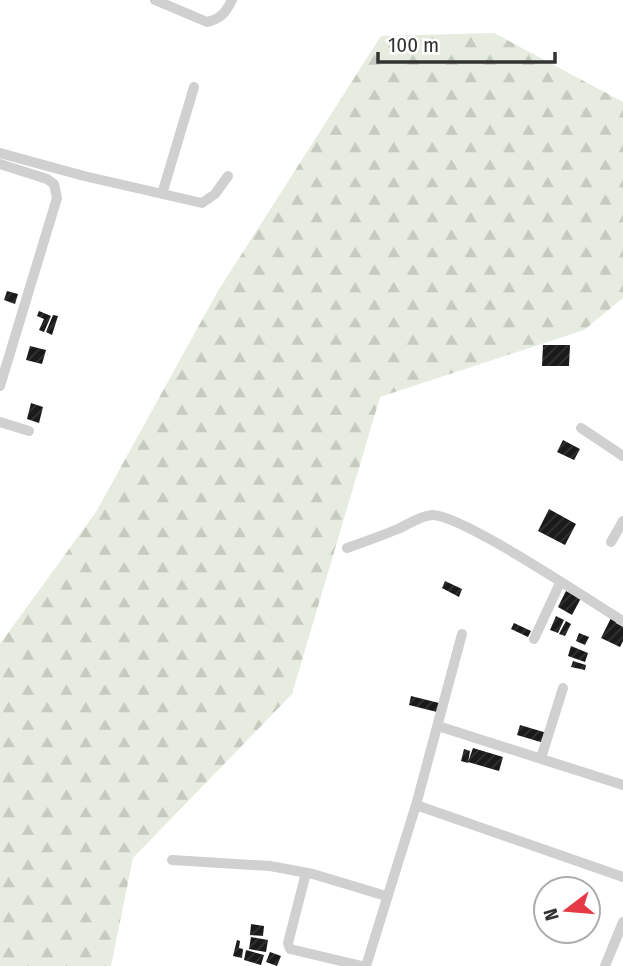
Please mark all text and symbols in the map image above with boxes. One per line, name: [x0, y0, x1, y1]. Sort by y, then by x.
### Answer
scale bar: [378, 21, 555, 65]
text: 100 m: [388, 32, 439, 58]
north arrow: [532, 875, 602, 945]
text: N: [539, 906, 564, 923]

